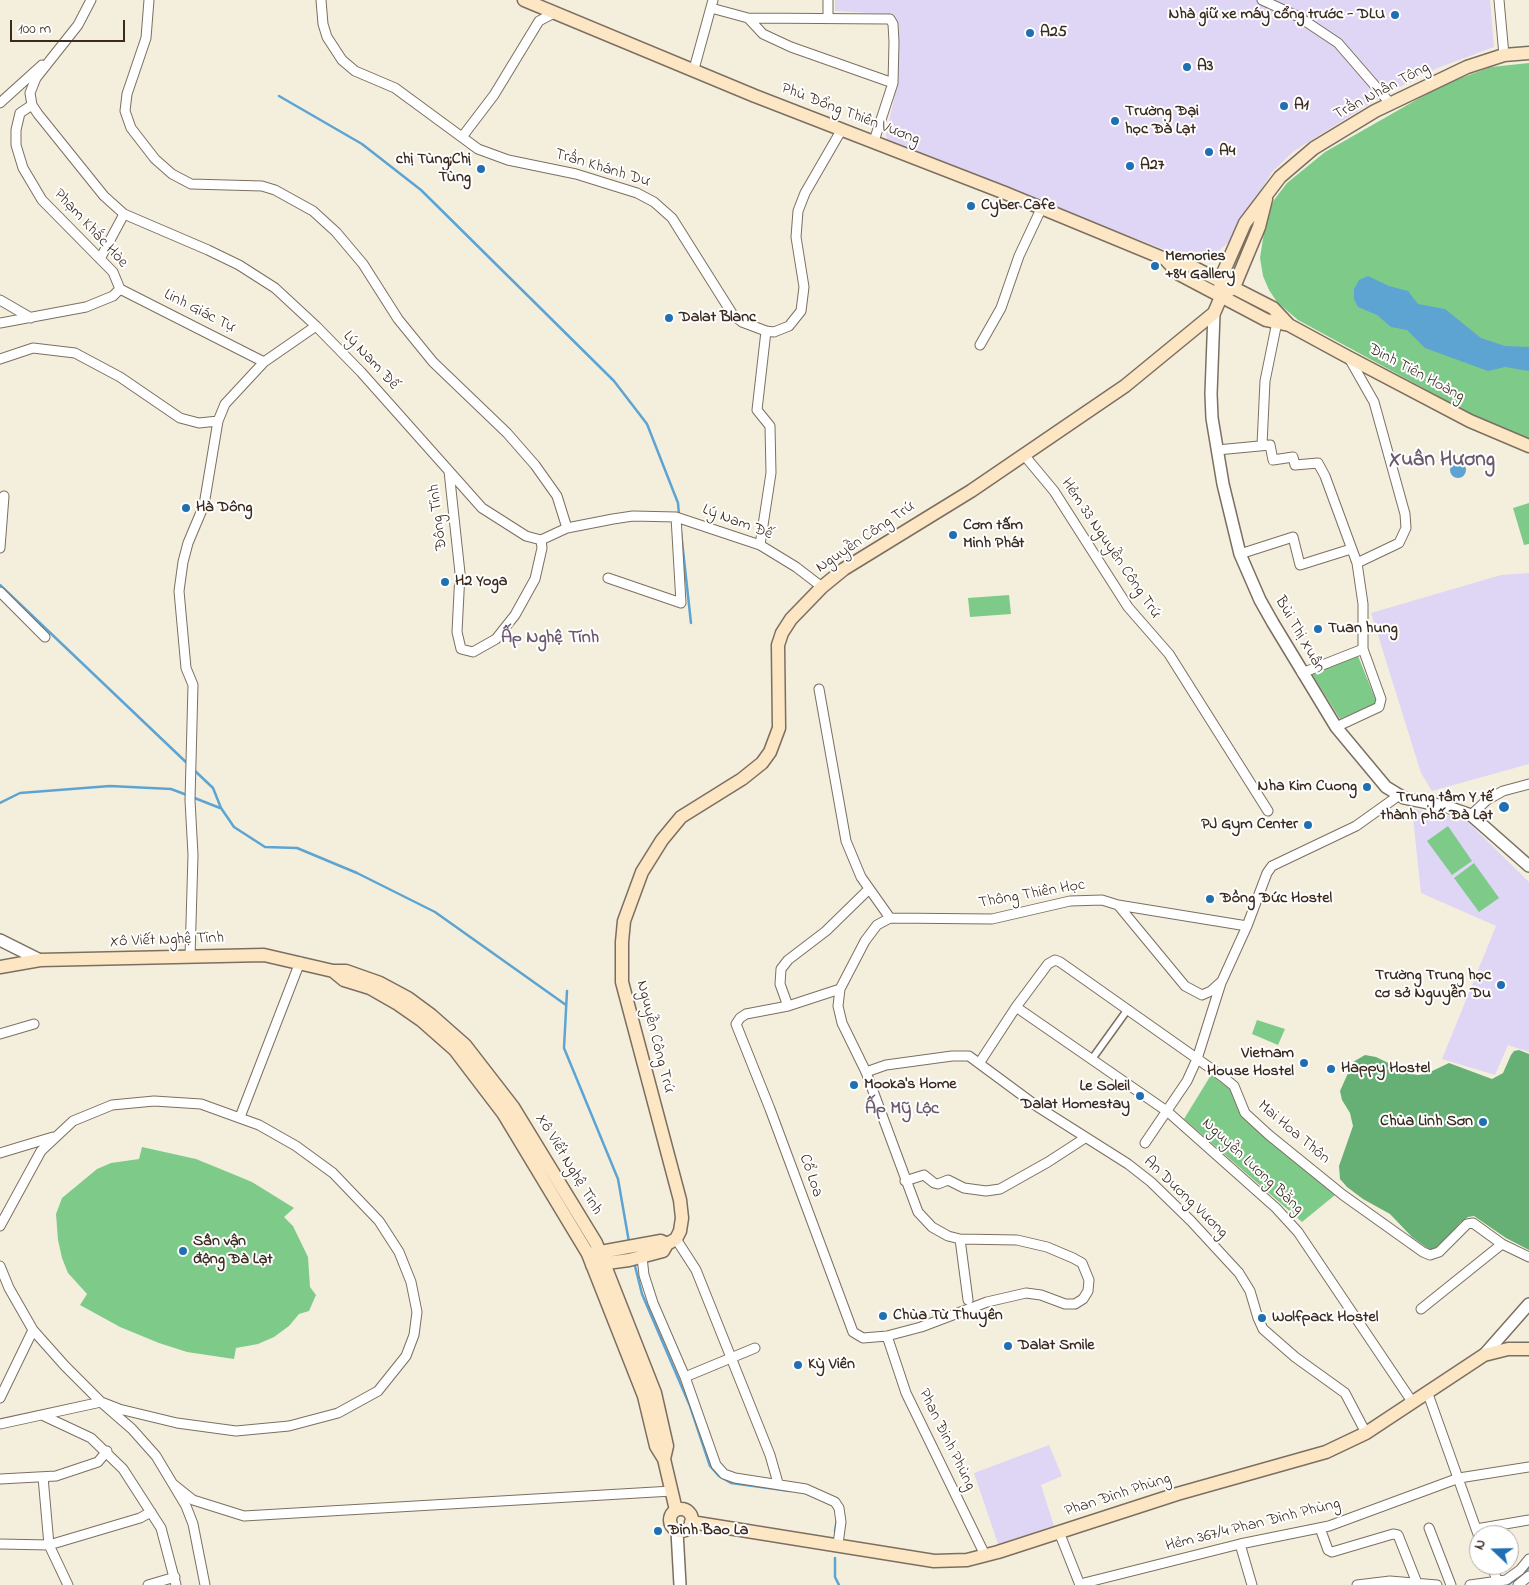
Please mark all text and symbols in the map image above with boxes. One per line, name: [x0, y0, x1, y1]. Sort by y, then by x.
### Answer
place label: Nhà giữ xe máy cổng trước - DLU: [1168, 5, 1385, 25]
marker: Nhà giữ xe máy cổng trước - DLU: [1389, 9, 1401, 21]
scale bar: [12, 10, 128, 42]
text: 100 m: [18, 18, 51, 40]
place label: A25: [1040, 23, 1067, 43]
marker: A25: [1024, 27, 1036, 39]
place label: A3: [1197, 57, 1213, 77]
street label: Trần Nhân Tông: [1331, 59, 1433, 125]
marker: A3: [1181, 61, 1193, 73]
street label: Phù Đổng Thiên Vương: [778, 80, 922, 150]
place label: A1: [1294, 96, 1309, 116]
marker: A1: [1278, 100, 1290, 112]
place label: Trường Đại học Đà Lạt: [1125, 102, 1199, 140]
marker: Trường Đại học Đà Lạt: [1109, 115, 1121, 127]
place label: A4: [1219, 142, 1235, 162]
street label: Trần Khánh Dư: [552, 145, 652, 193]
marker: A4: [1203, 146, 1215, 158]
place label: chị Tùng;Chị Tùng: [396, 150, 471, 188]
place label: A27: [1140, 156, 1164, 176]
marker: A27: [1124, 160, 1136, 172]
marker: chị Tùng;Chị Tùng: [475, 163, 487, 175]
street label: Phạm Khắc Hòe: [49, 186, 131, 272]
place label: Cyber Cafe: [981, 196, 1055, 216]
marker: Cyber Cafe: [965, 200, 977, 212]
place label: Memories +84 Gallery: [1165, 247, 1235, 285]
marker: Memories +84 Gallery: [1149, 260, 1161, 272]
street label: Linh Giác Tự: [160, 286, 238, 338]
place label: Dalat Blanc: [679, 308, 756, 328]
marker: Dalat Blanc: [663, 312, 675, 324]
street label: Lý Nam Đế: [338, 328, 402, 394]
street label: Đinh Tiên Hoàng: [1365, 341, 1467, 407]
district label: Xuân Hương: [1389, 449, 1495, 475]
street label: Hẻm 33 Nguyễn Công Trứ: [1056, 475, 1164, 623]
street label: Đông Tĩnh: [425, 483, 453, 551]
place label: Hà Dông: [196, 498, 253, 518]
street label: Nguyễn Công Trứ: [813, 498, 919, 578]
street label: Lý Nam Đế: [699, 501, 775, 545]
marker: Hà Dông: [180, 502, 192, 514]
place label: Cơm tấm Minh Phát: [963, 516, 1024, 554]
marker: Cơm tấm Minh Phát: [947, 529, 959, 541]
place label: H2 Yoga: [455, 572, 507, 592]
marker: H2 Yoga: [439, 576, 451, 588]
street label: Bùi Thị Xuân: [1269, 593, 1329, 677]
place label: Tuan hung: [1328, 619, 1398, 639]
marker: Tuan hung: [1312, 623, 1324, 635]
district label: Ấp Nghệ Tĩnh: [501, 628, 599, 650]
place label: Nha Kim Cuong: [1258, 777, 1357, 797]
marker: Nha Kim Cuong: [1361, 781, 1373, 793]
place label: Trung tâm Y tế thành phố Đà Lạt: [1381, 788, 1493, 826]
marker: Trung tâm Y tế thành phố Đà Lạt: [1497, 800, 1511, 814]
place label: PJ Gym Center: [1201, 815, 1298, 835]
marker: PJ Gym Center: [1302, 819, 1314, 831]
street label: Thông Thiên Học: [977, 876, 1087, 914]
place label: Đồng Đức Hostel: [1220, 889, 1332, 909]
marker: Đồng Đức Hostel: [1204, 893, 1216, 905]
street label: Xô Viết Nghệ Tĩnh: [110, 929, 224, 953]
place label: Trường Trung học cơ sở Nguyễn Du: [1375, 966, 1491, 1004]
street label: Nguyễn Công Trứ: [631, 979, 677, 1095]
marker: Trường Trung học cơ sở Nguyễn Du: [1495, 979, 1507, 991]
place label: Vietnam House Hostel: [1207, 1044, 1294, 1082]
marker: Vietnam House Hostel: [1298, 1057, 1310, 1069]
place label: Happy Hostel: [1341, 1059, 1430, 1079]
marker: Happy Hostel: [1325, 1063, 1337, 1075]
place label: Mooka's Home: [864, 1075, 957, 1095]
place label: Le Soleil Dalat Homestay: [1021, 1077, 1130, 1115]
marker: Mooka's Home: [848, 1079, 860, 1091]
marker: Le Soleil Dalat Homestay: [1134, 1090, 1146, 1102]
street label: Mai Hoa Thôn: [1253, 1097, 1333, 1169]
district label: Ấp Mỹ Lộc: [865, 1099, 939, 1121]
street label: Xô Viết Nghệ Tĩnh: [530, 1111, 606, 1219]
place label: Chùa Linh Sơn: [1380, 1112, 1473, 1132]
street label: Nguyễn Lương Bằng: [1197, 1115, 1307, 1219]
marker: Chùa Linh Sơn: [1477, 1116, 1489, 1128]
street label: Cổ Loa: [794, 1152, 826, 1200]
street label: An Dương Vương: [1139, 1153, 1231, 1243]
place label: Sân vận động Đà Lạt: [193, 1232, 273, 1270]
marker: Sân vận động Đà Lạt: [177, 1245, 189, 1257]
place label: Chùa Từ Thuyên: [893, 1306, 1003, 1326]
place label: Wolfpack Hostel: [1272, 1308, 1378, 1328]
marker: Chùa Từ Thuyên: [877, 1310, 889, 1322]
marker: Wolfpack Hostel: [1256, 1312, 1268, 1324]
place label: Dalat Smile: [1018, 1336, 1095, 1356]
marker: Dalat Smile: [1002, 1340, 1014, 1352]
place label: Kỳ Viên: [808, 1355, 855, 1375]
marker: Kỳ Viên: [792, 1359, 804, 1371]
street label: Phan Đinh Phùng: [913, 1386, 979, 1494]
street label: Phan Đình Phùng: [1062, 1470, 1174, 1522]
street label: Hẻm 367/4 Phan Đình Phùng: [1164, 1495, 1342, 1557]
place label: Đình Bao La: [668, 1521, 748, 1541]
marker: Đình Bao La: [652, 1525, 664, 1537]
north arrow: [1469, 1525, 1519, 1575]
text: N: [1469, 1537, 1492, 1553]

